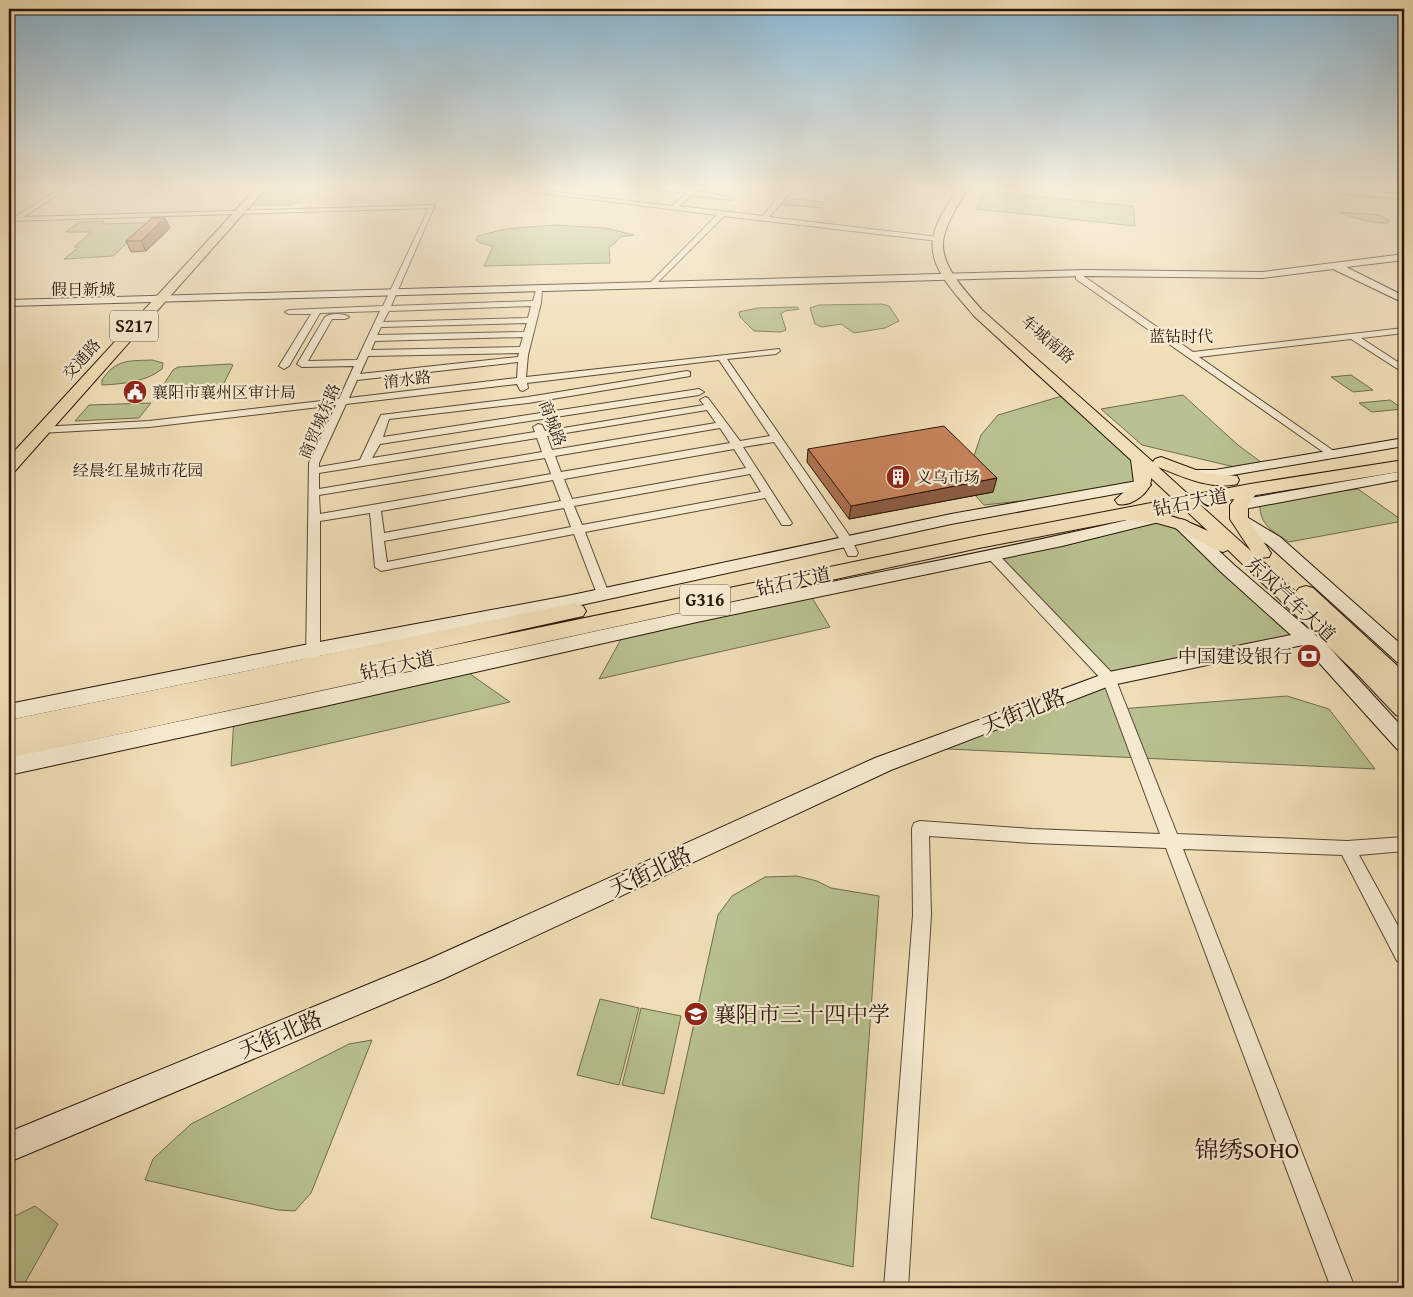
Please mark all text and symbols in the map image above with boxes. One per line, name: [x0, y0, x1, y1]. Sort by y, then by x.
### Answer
district label: 假日新城: [51, 277, 115, 301]
street label: 车城南路: [1016, 309, 1080, 369]
road number: S217: [110, 310, 158, 342]
district label: 蓝钻时代: [1149, 324, 1213, 348]
street label: 交通路: [56, 333, 106, 385]
street label: 淯水路: [382, 364, 432, 394]
public building icon: 襄阳市襄州区审计局: [122, 379, 148, 405]
street label: 商贸城东路: [292, 379, 346, 463]
place label: 襄阳市襄州区审计局: [152, 380, 296, 404]
street label: 商城路: [533, 396, 573, 450]
district label: 经晨·红星城市花园: [73, 458, 203, 482]
building icon: 义乌市场: [885, 464, 911, 490]
place label: 义乌市场: [916, 465, 980, 489]
street label: 钻石大道: [1150, 481, 1230, 523]
street label: 东风汽车大道: [1240, 550, 1342, 648]
street label: 钻石大道: [753, 559, 833, 603]
road number: G316: [680, 584, 730, 616]
place label: 中国建设银行: [1178, 642, 1292, 670]
street label: 钻石大道: [357, 643, 437, 687]
bank icon: 中国建设银行: [1296, 643, 1322, 669]
street label: 天街北路: [976, 680, 1070, 742]
street label: 天街北路: [603, 838, 697, 904]
place label: 襄阳市三十四中学: [714, 998, 890, 1030]
school or university icon: 襄阳市三十四中学: [683, 1001, 709, 1027]
street label: 天街北路: [233, 1002, 327, 1066]
district label: 锦绣SOHO: [1195, 1132, 1299, 1167]

